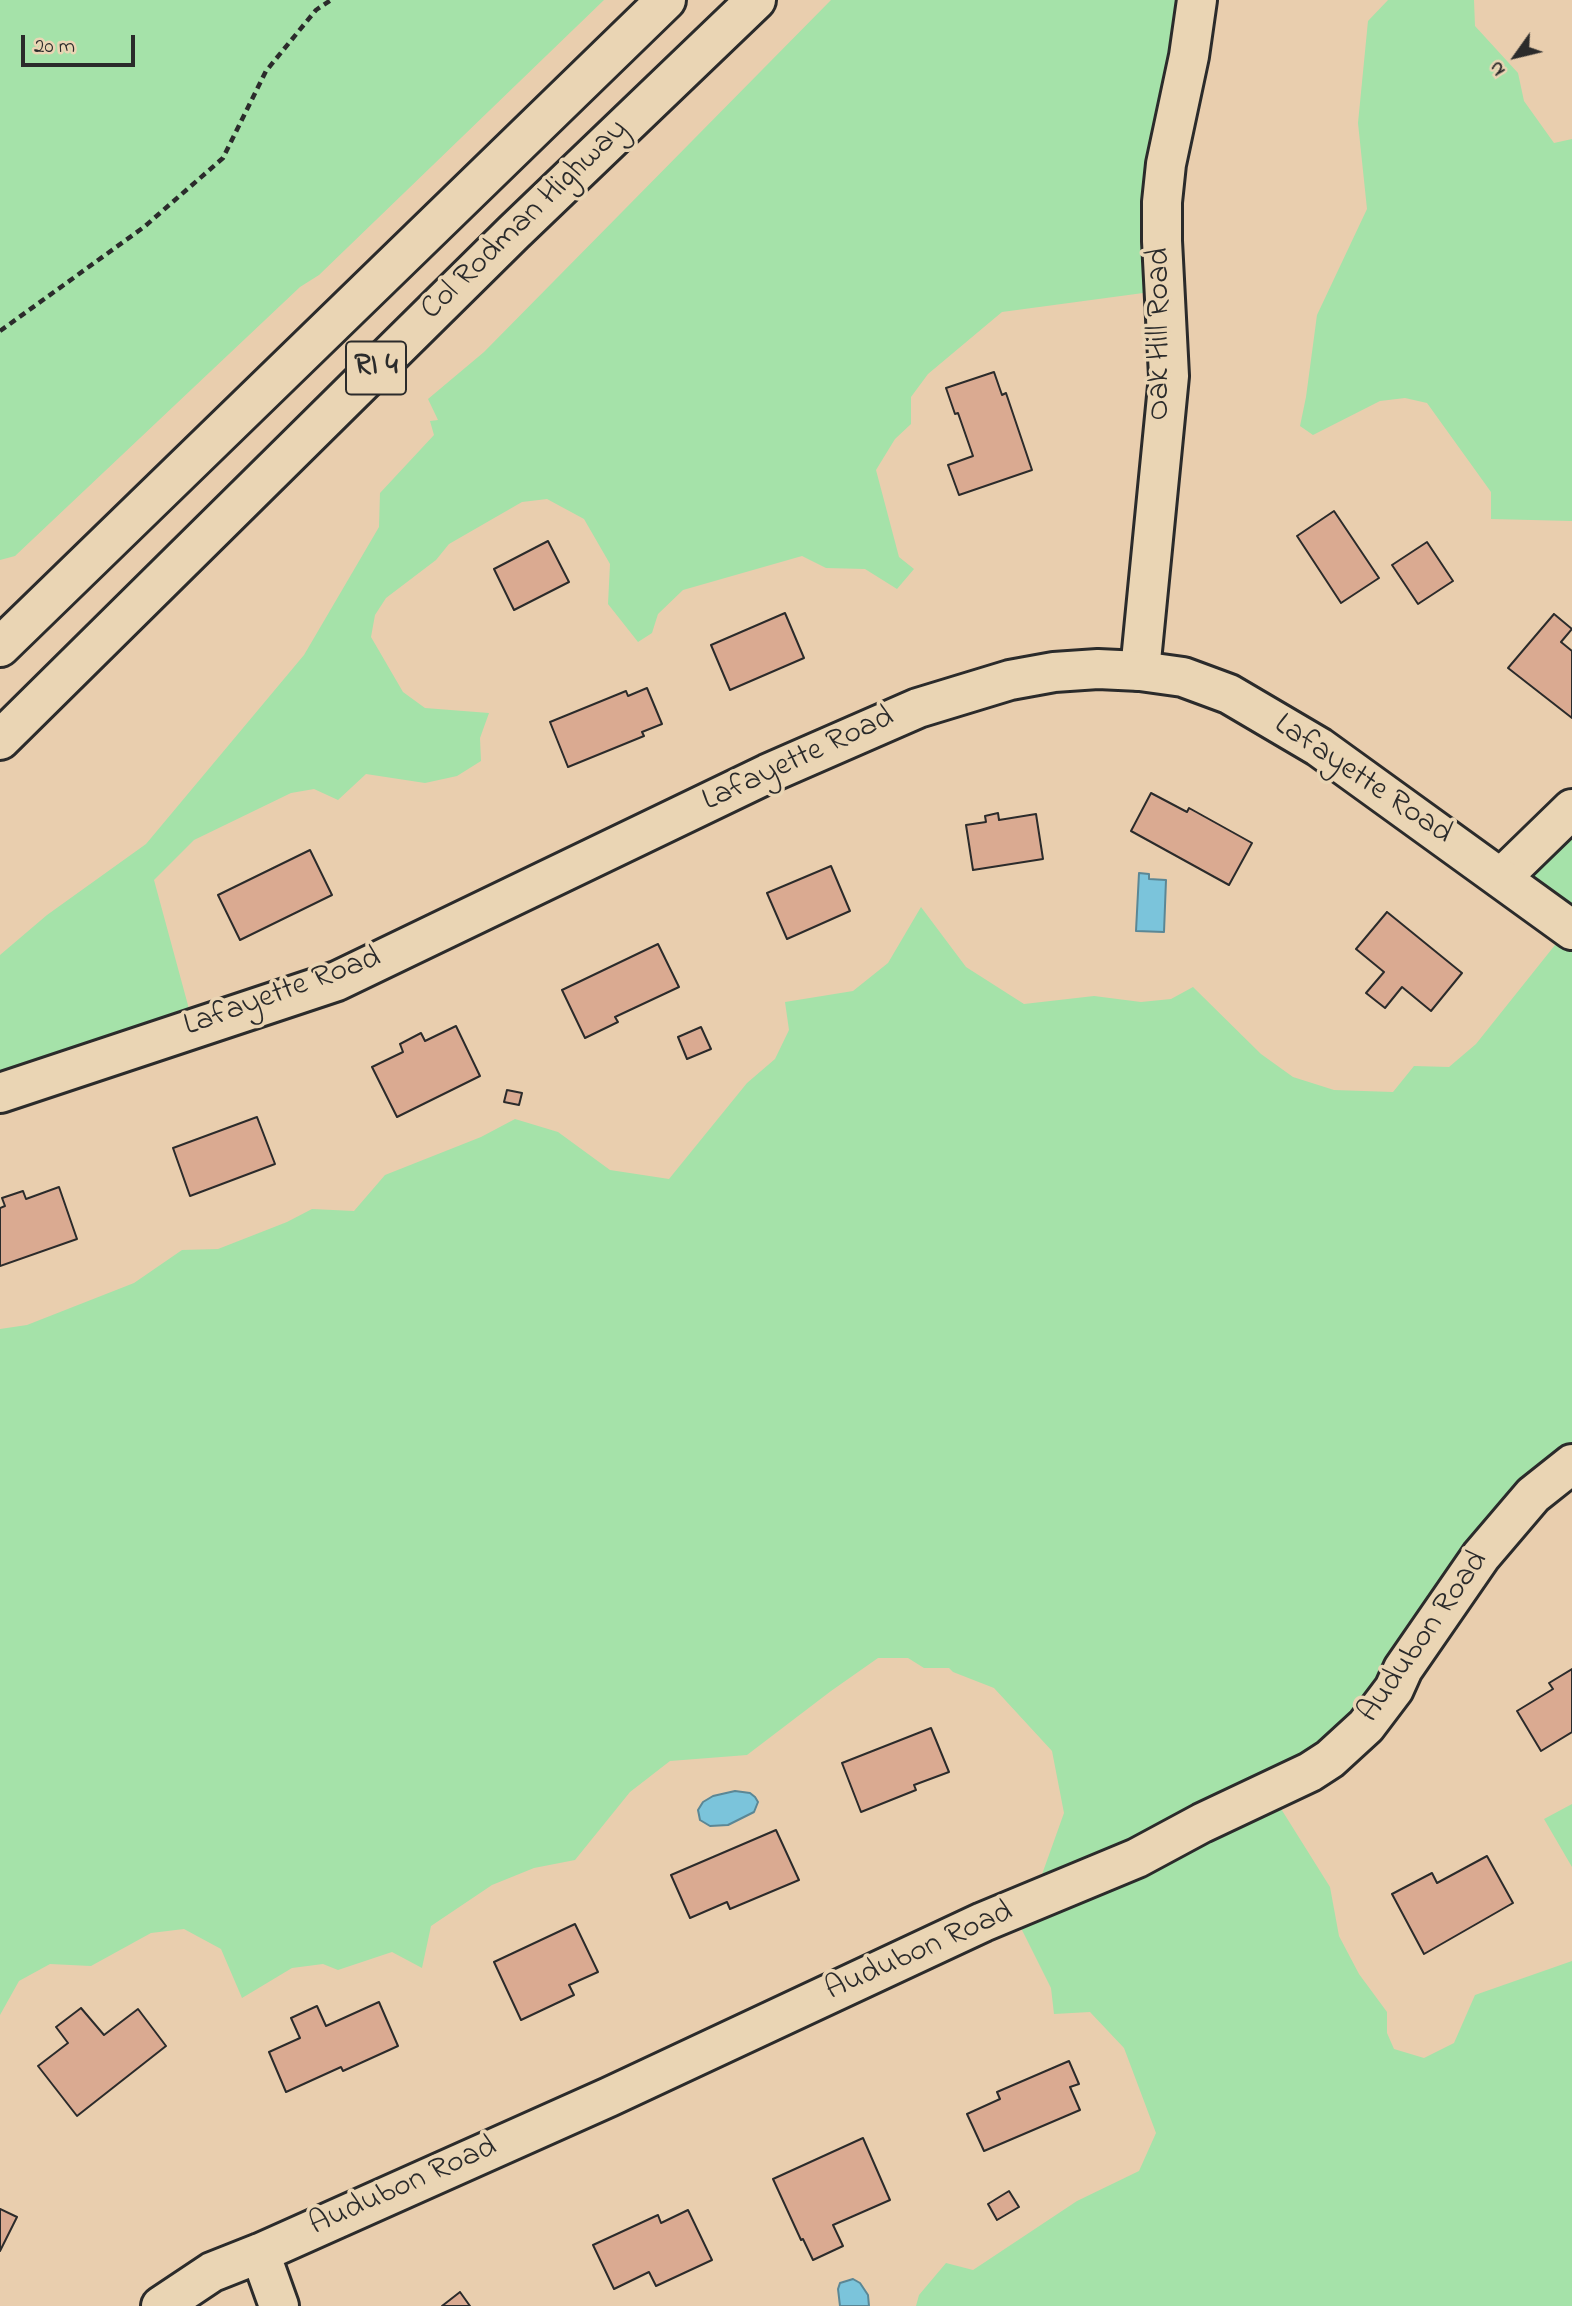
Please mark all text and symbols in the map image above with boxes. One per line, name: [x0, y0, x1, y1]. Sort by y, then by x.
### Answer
scale bar: [24, 21, 138, 65]
north arrow: [1481, 21, 1551, 91]
text: 20 m: [34, 32, 75, 62]
text: N: [1483, 55, 1513, 81]
street label: Col Rodman Highway: [414, 112, 638, 330]
street label: Oak Hill Road: [1143, 247, 1181, 421]
road number: RI 4: [346, 342, 406, 394]
street label: Lafayette Road: [697, 700, 901, 822]
street label: Lafayette Road: [1266, 707, 1458, 855]
street label: Lafayette Road: [179, 941, 387, 1047]
street label: Audubon Road: [1352, 1545, 1498, 1731]
street label: Audubon Road: [820, 1895, 1020, 2011]
street label: Audubon Road: [304, 2130, 504, 2246]

